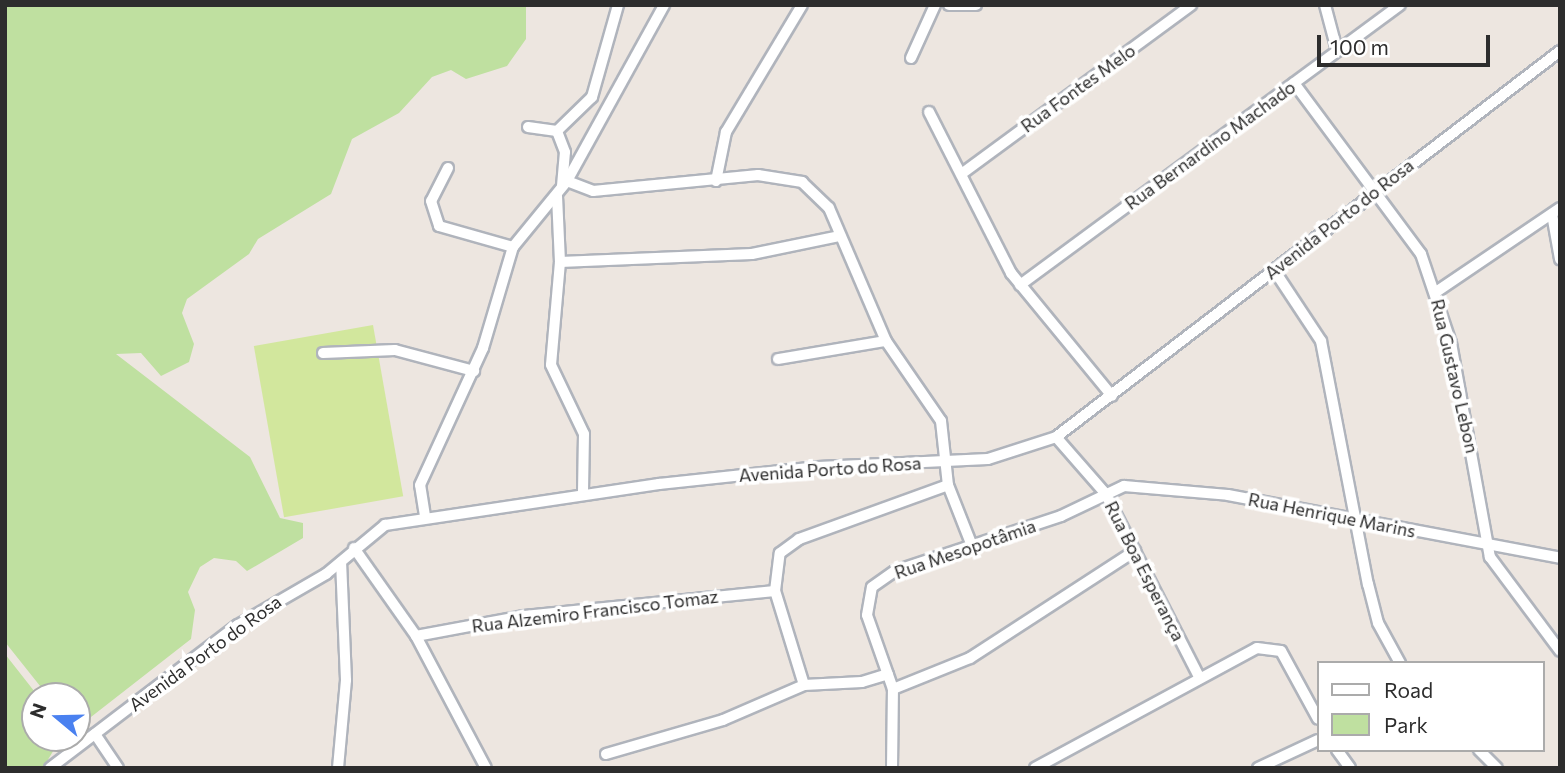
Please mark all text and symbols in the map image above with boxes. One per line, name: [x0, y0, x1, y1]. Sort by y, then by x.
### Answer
scale bar: [1320, 21, 1493, 65]
text: 100 m: [1330, 34, 1389, 59]
street label: Rua Fontes Melo: [1017, 39, 1139, 137]
street label: Rua Bernardino Machado: [1120, 76, 1300, 214]
street label: Avenida Porto do Rosa: [1260, 154, 1418, 284]
street label: Rua Gustavo Lebon: [1427, 297, 1483, 455]
street label: Avenida Porto do Rosa: [738, 452, 922, 486]
street label: Rua Henrique Marins: [1246, 488, 1418, 542]
street label: Rua Boa Esperança: [1100, 497, 1190, 645]
street label: Rua Mesopotâmia: [891, 515, 1039, 583]
street label: Rua Alzemiro Francisco Tomaz: [470, 585, 720, 637]
street label: Avenida Porto do Rosa: [125, 590, 285, 716]
legend: [1316, 661, 1544, 752]
text: Road: [1384, 677, 1433, 702]
north arrow: [21, 682, 91, 752]
text: N: [24, 700, 51, 721]
text: Park: [1384, 712, 1428, 737]

